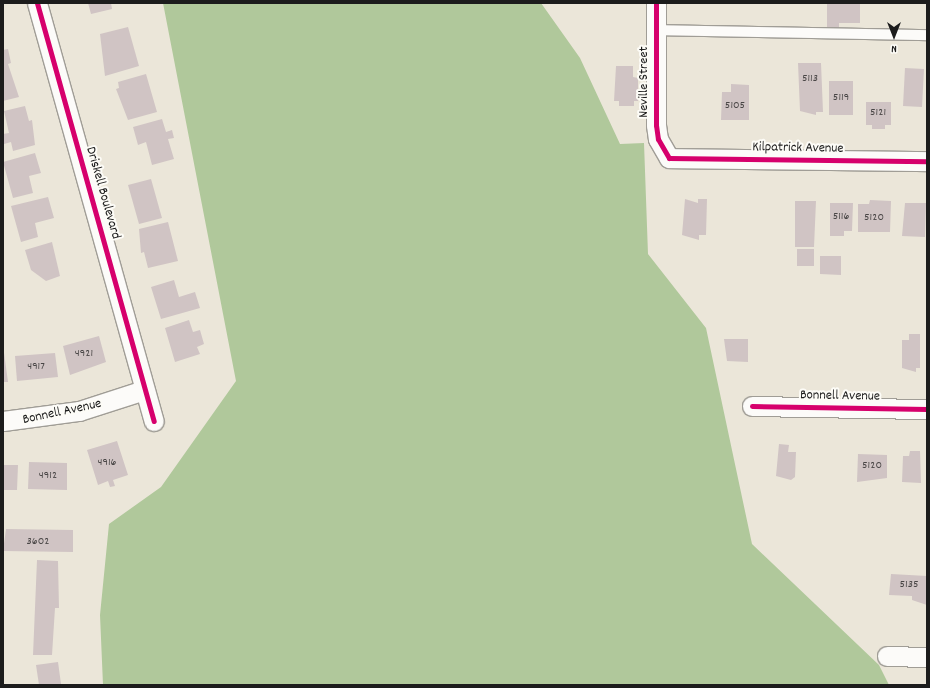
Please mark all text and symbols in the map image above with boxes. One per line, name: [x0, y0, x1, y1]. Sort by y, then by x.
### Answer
north arrow: [874, 16, 914, 56]
text: N: [891, 40, 897, 56]
street label: Neville Street: [636, 46, 652, 118]
house number: 5113: [802, 72, 818, 86]
house number: 5119: [833, 91, 849, 105]
house number: 5105: [725, 99, 745, 113]
house number: 5121: [870, 106, 886, 120]
street label: Kilpatrick Avenue: [752, 139, 844, 157]
street label: Driskell Boulevard: [82, 145, 124, 241]
house number: 5116: [833, 210, 849, 224]
house number: 5120: [864, 211, 884, 225]
house number: 4921: [75, 347, 93, 361]
house number: 4917: [27, 360, 45, 374]
street label: Bonnell Avenue: [800, 387, 880, 405]
street label: Bonnell Avenue: [21, 395, 103, 429]
house number: 4916: [98, 456, 116, 470]
house number: 5120: [862, 459, 882, 473]
house number: 4912: [39, 469, 57, 483]
house number: 3602: [27, 535, 49, 549]
house number: 5135: [899, 578, 919, 592]

